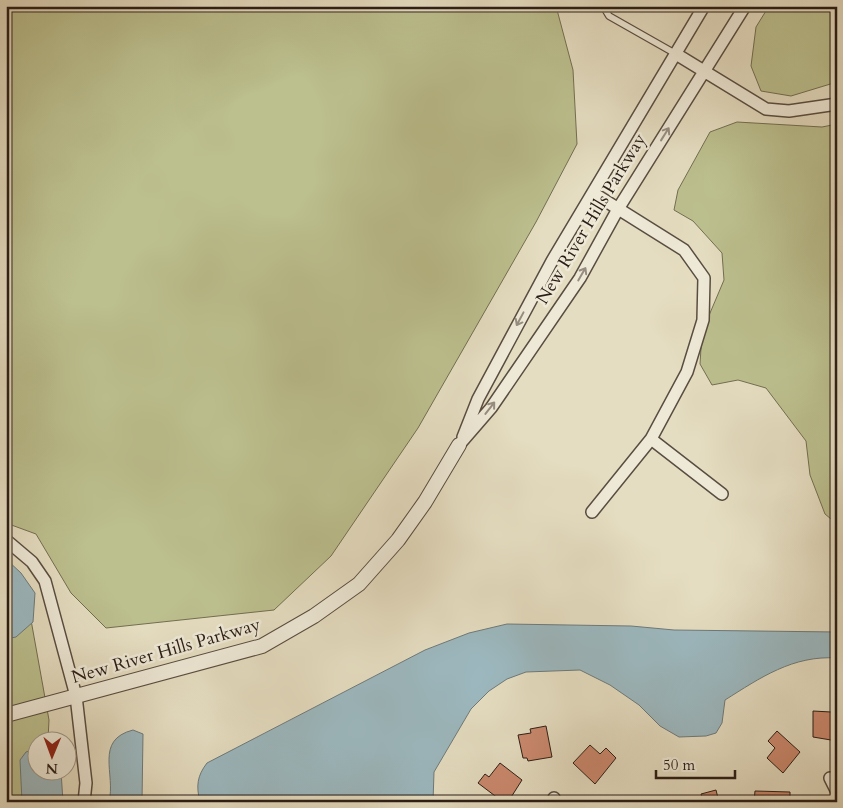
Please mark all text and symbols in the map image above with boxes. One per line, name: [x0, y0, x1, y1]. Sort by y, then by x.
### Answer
street label: New River Hills Parkway: [530, 128, 652, 309]
one-way arrow: [661, 128, 671, 142]
one-way arrow: [578, 267, 588, 281]
one-way arrow: [514, 312, 524, 326]
one-way arrow: [485, 402, 496, 415]
street label: New River Hills Parkway: [69, 612, 264, 690]
north arrow: [28, 730, 78, 780]
scale bar: [656, 748, 734, 780]
text: 50 m: [663, 755, 695, 775]
text: N: [46, 759, 58, 778]

